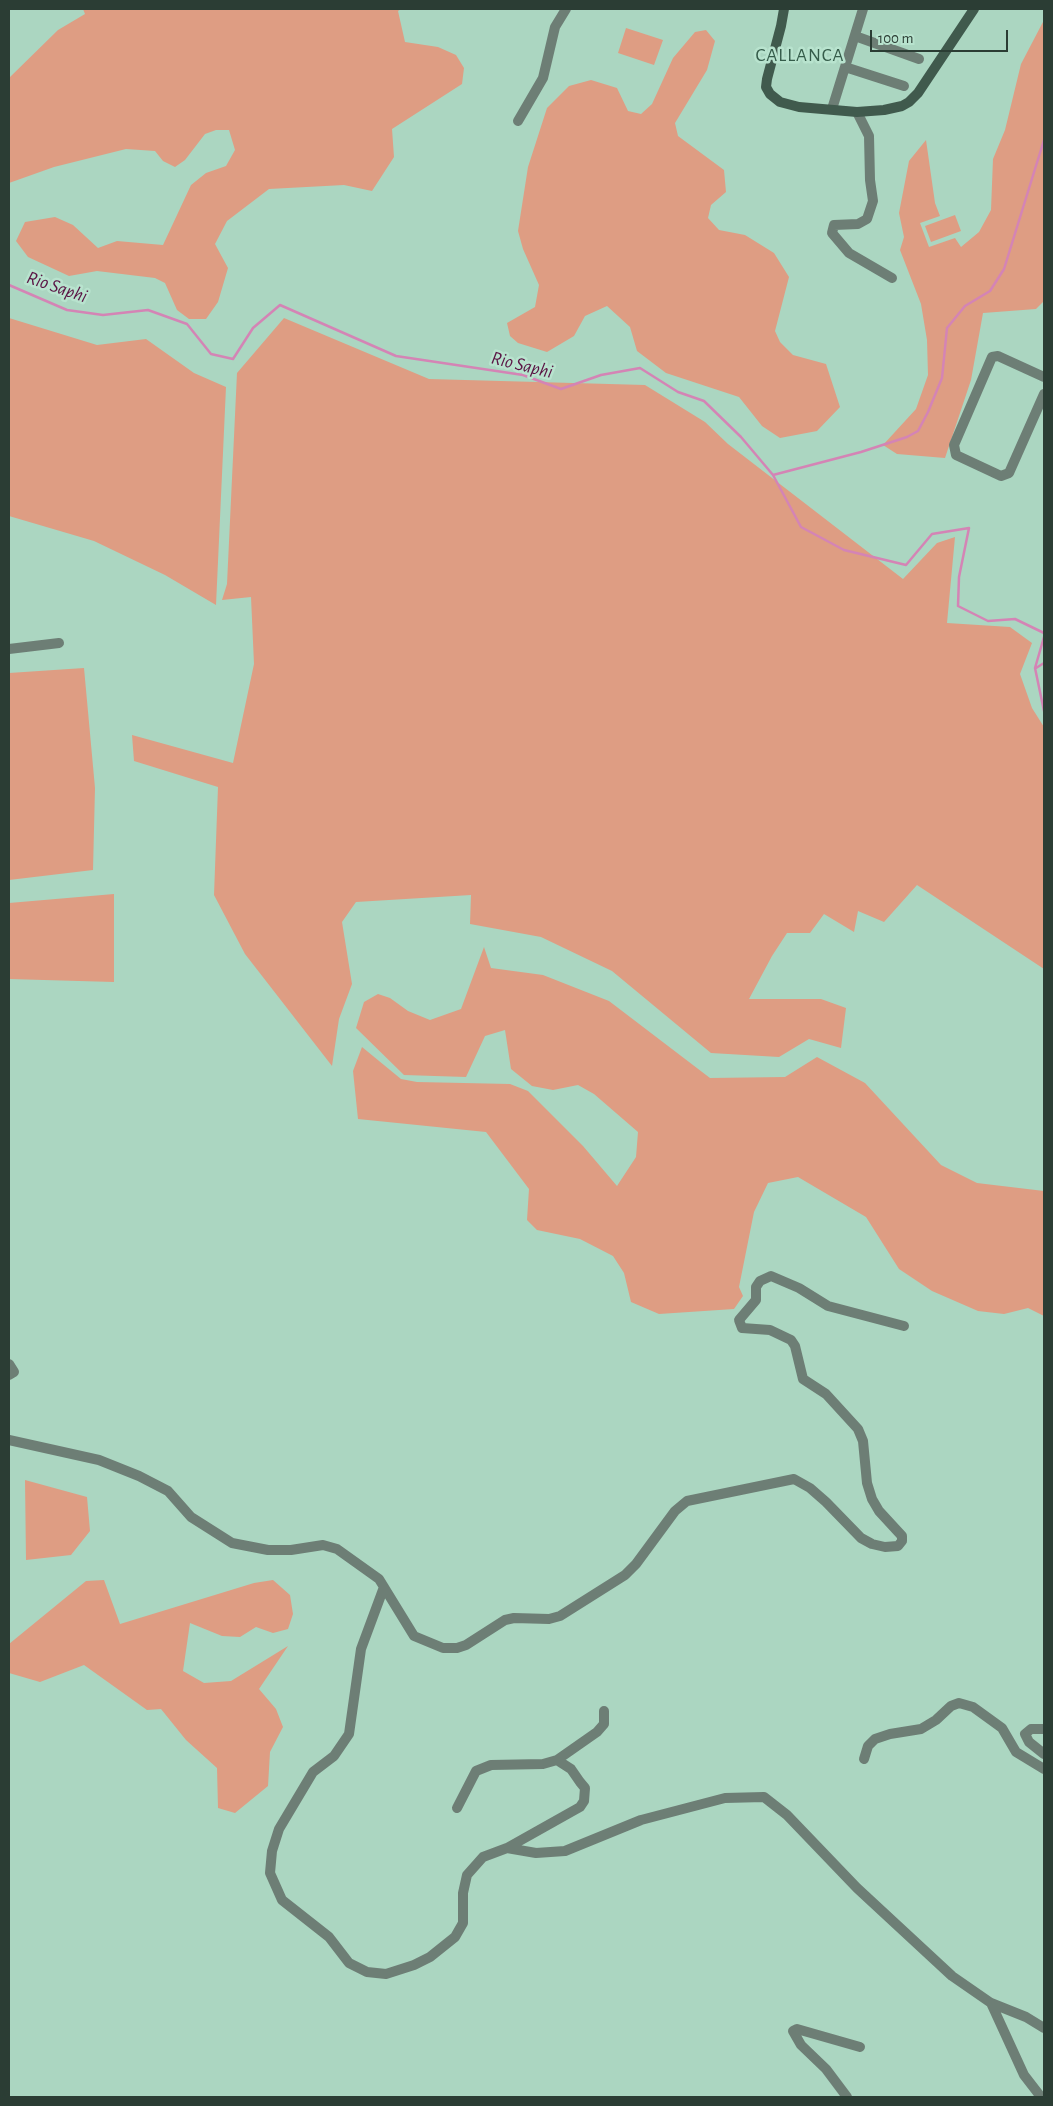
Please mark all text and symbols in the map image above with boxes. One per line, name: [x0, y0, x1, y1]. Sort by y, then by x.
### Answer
scale bar: [873, 20, 1010, 52]
text: 100 m: [878, 31, 913, 46]
district label: CALLANCA: [754, 44, 846, 66]
water label: Rio Saphi: [24, 266, 90, 308]
water label: Rio Saphi: [489, 346, 555, 384]

